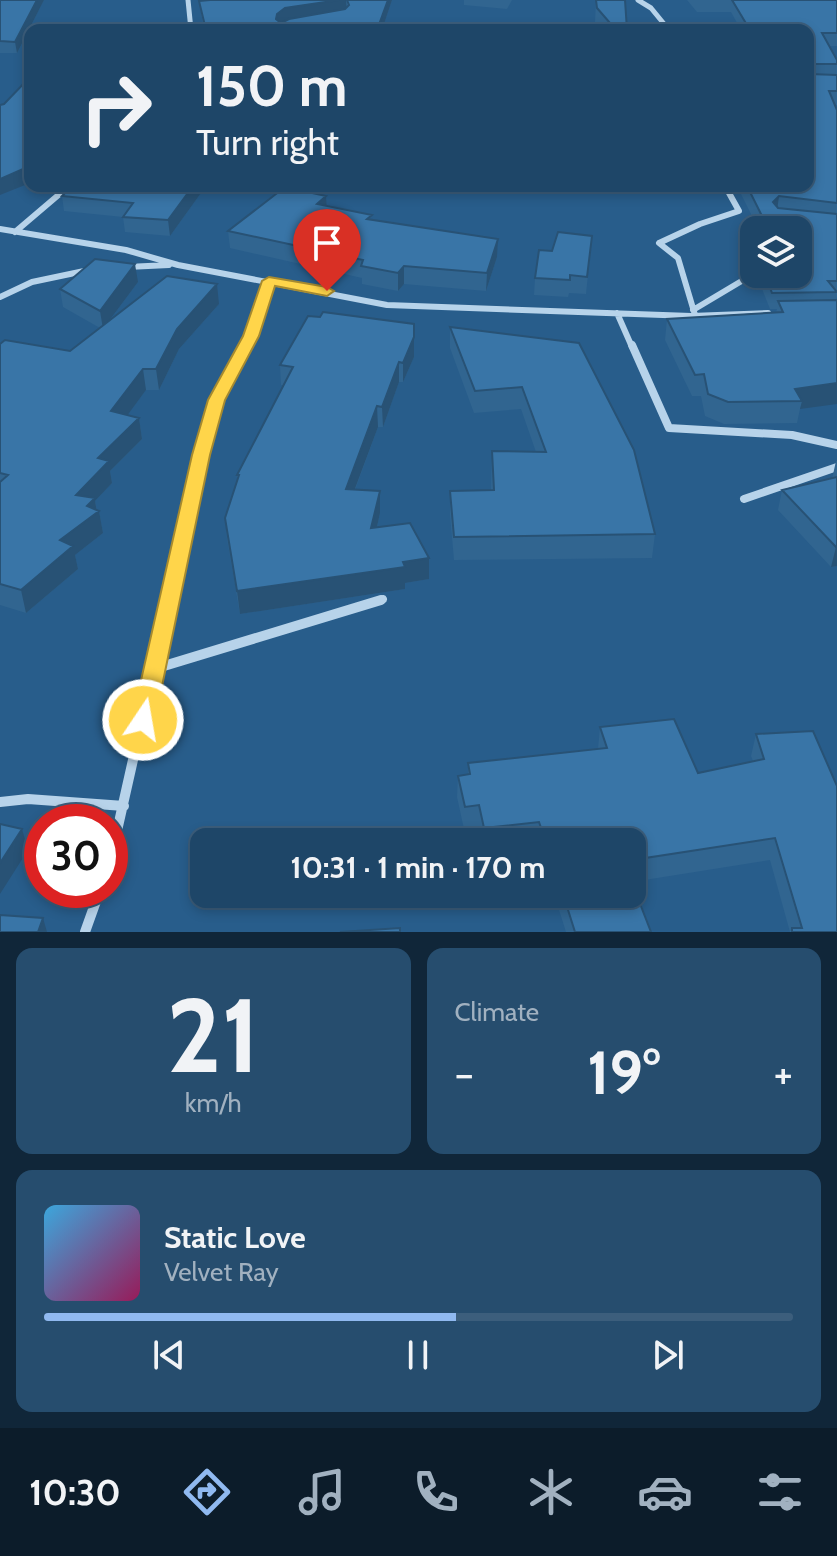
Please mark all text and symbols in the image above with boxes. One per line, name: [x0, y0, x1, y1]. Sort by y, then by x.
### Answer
text: 150 m: [196, 52, 348, 120]
icon: right: [64, 56, 168, 160]
text: Turn right: [196, 120, 339, 164]
pin: [293, 209, 361, 291]
map controls: [740, 216, 812, 288]
button: layers: [740, 216, 812, 288]
icon: arrive: [305, 221, 349, 265]
position arrow: [101, 678, 185, 762]
speed limit sign: 30: [24, 804, 128, 908]
text: 10:31 · 1 min · 170 m: [291, 849, 545, 886]
text: 21: [167, 972, 260, 1098]
text: Climate: [455, 996, 539, 1028]
text: 19°: [587, 1036, 660, 1109]
text: −: [455, 1047, 474, 1100]
text: +: [774, 1047, 793, 1100]
text: km/h: [185, 1087, 242, 1119]
text: Static Love: [164, 1219, 306, 1256]
text: Velvet Ray: [164, 1256, 279, 1288]
icon: previous: [147, 1333, 191, 1377]
icon: pause: [396, 1333, 440, 1377]
icon: next: [646, 1333, 690, 1377]
icon: directions: [179, 1464, 235, 1520]
icon: music: [294, 1464, 350, 1520]
icon: phone: [408, 1464, 464, 1520]
icon: climate: [523, 1464, 579, 1520]
icon: car: [637, 1464, 693, 1520]
icon: filters: [752, 1464, 808, 1520]
text: 10:30: [29, 1470, 121, 1514]

